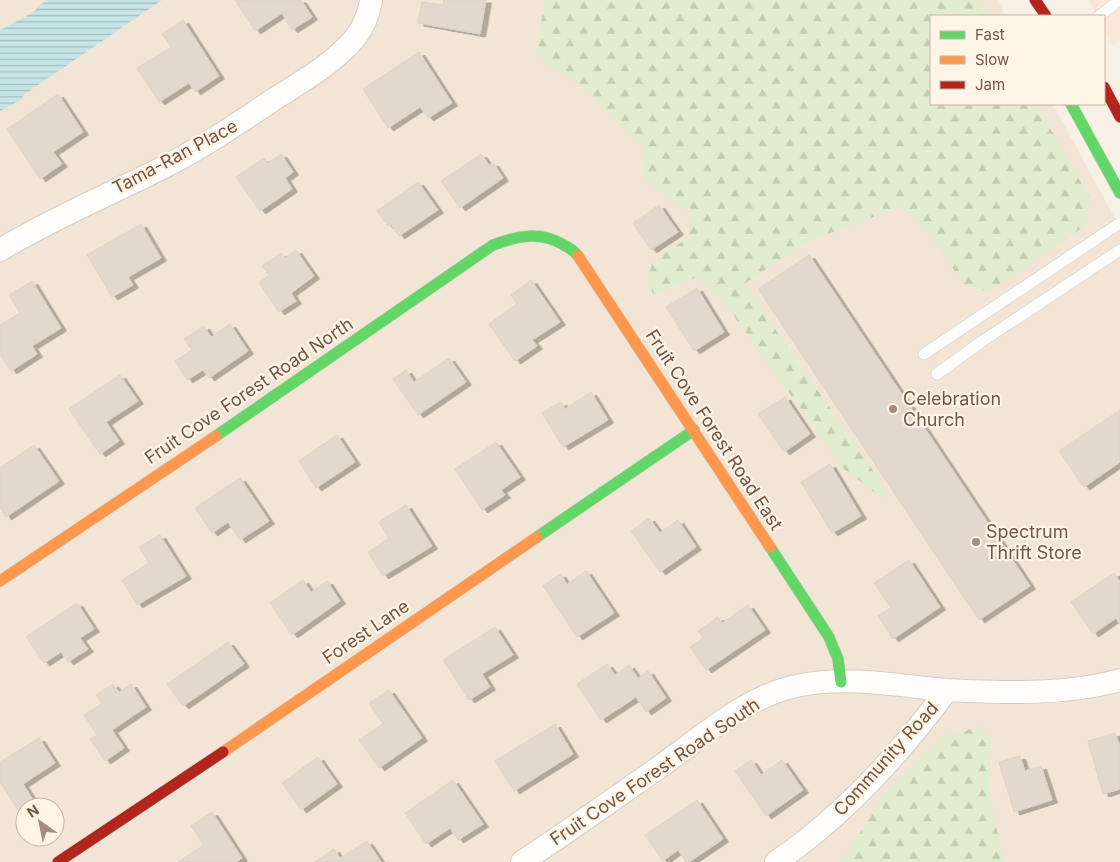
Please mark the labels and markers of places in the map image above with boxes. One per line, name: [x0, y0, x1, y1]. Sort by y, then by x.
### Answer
place label: Celebration Church: [903, 388, 1001, 430]
marker: Celebration Church: [887, 403, 899, 415]
place label: Spectrum Thrift Store: [986, 521, 1082, 563]
marker: Spectrum Thrift Store: [970, 536, 982, 548]

